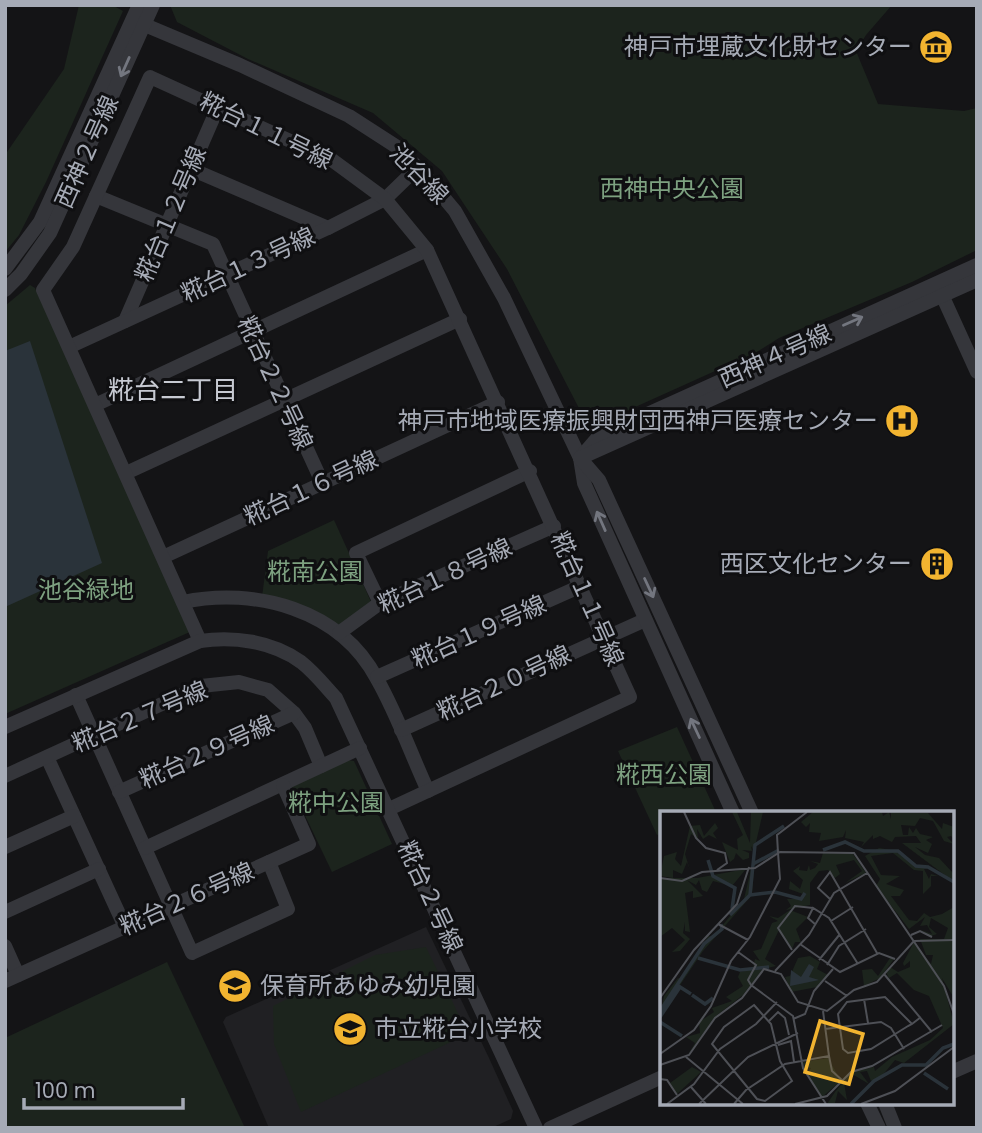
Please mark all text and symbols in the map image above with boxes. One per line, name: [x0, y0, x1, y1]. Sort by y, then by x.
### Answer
museum icon: 神戸市埋蔵文化財センター: [917, 28, 955, 66]
place label: 神戸市埋蔵文化財センター: [624, 30, 912, 63]
one-way arrow: [118, 56, 131, 78]
street label: 糀台１１号線: [194, 84, 338, 177]
street label: 西神２号線: [47, 90, 126, 213]
street label: 池谷線: [382, 136, 456, 211]
street label: 糀台１２号線: [127, 141, 214, 287]
park label: 西神中央公園: [600, 172, 744, 205]
street label: 糀台１３号線: [176, 219, 320, 310]
street label: 糀台２２号線: [230, 311, 321, 455]
one-way arrow: [841, 314, 863, 327]
street label: 西神４号線: [713, 316, 836, 395]
district label: 糀台二丁目: [108, 372, 238, 408]
hospital icon: 神戸市地域医療振興財団西神戸医療センター: [883, 402, 921, 440]
place label: 神戸市地域医療振興財団西神戸医療センター: [398, 404, 878, 437]
street label: 糀台１６号線: [239, 442, 383, 533]
one-way arrow: [594, 511, 607, 532]
street label: 糀台１１号線: [543, 526, 632, 671]
street label: 糀台１８号線: [373, 530, 517, 621]
building icon: 西区文化センター: [918, 545, 956, 583]
place label: 西区文化センター: [720, 547, 912, 580]
park label: 糀南公園: [267, 555, 363, 588]
park label: 池谷緑地: [38, 573, 134, 606]
one-way arrow: [643, 578, 656, 599]
street label: 糀台１９号線: [406, 587, 551, 676]
street label: 糀台２０号線: [432, 637, 576, 728]
street label: 糀台２７号線: [67, 673, 213, 760]
street label: 糀台２９号線: [134, 707, 279, 796]
one-way arrow: [688, 718, 701, 740]
park label: 糀西公園: [616, 758, 712, 791]
park label: 糀中公園: [288, 786, 384, 819]
inset map: [660, 811, 954, 1105]
street label: 糀台２号線: [390, 835, 471, 958]
street label: 糀台２６号線: [114, 854, 259, 943]
school or university icon: 保育所あゆみ幼児園: [216, 967, 254, 1005]
place label: 保育所あゆみ幼児園: [260, 969, 476, 1002]
school or university icon: 市立糀台小学校: [331, 1010, 369, 1048]
place label: 市立糀台小学校: [374, 1012, 542, 1045]
scale bar: [24, 1066, 184, 1110]
text: 100 m: [35, 1076, 95, 1105]

